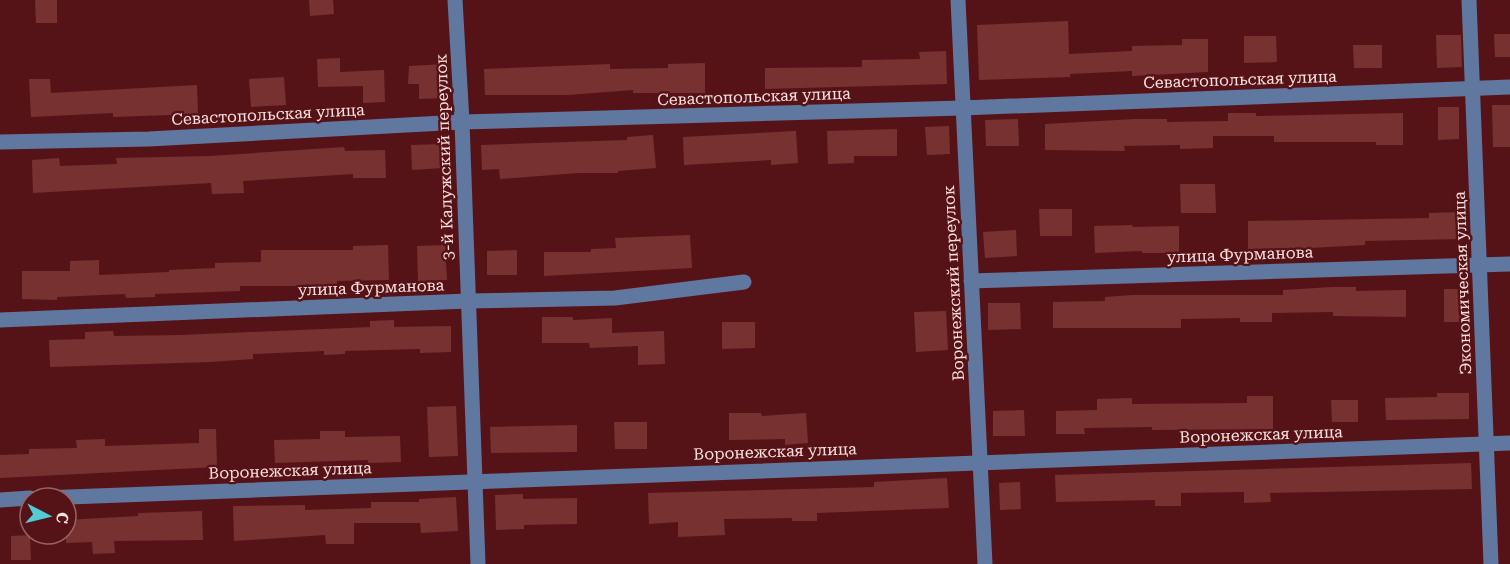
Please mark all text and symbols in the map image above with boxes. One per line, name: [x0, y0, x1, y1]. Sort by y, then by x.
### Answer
street label: 3-й Калужский переулок: [431, 53, 458, 261]
street label: Севастопольская улица: [1143, 67, 1337, 92]
street label: Севастопольская улица: [657, 84, 851, 109]
street label: Севастопольская улица: [171, 100, 365, 129]
street label: Воронежский переулок: [939, 185, 968, 381]
street label: Экономическая улица: [1450, 191, 1475, 375]
street label: улица Фурманова: [1166, 242, 1314, 267]
street label: улица Фурманова: [297, 275, 445, 300]
street label: Воронежская улица: [1179, 422, 1343, 447]
street label: Воронежская улица: [693, 439, 857, 464]
street label: Воронежская улица: [208, 458, 372, 483]
north arrow: [18, 486, 78, 546]
text: С: [52, 511, 73, 524]

